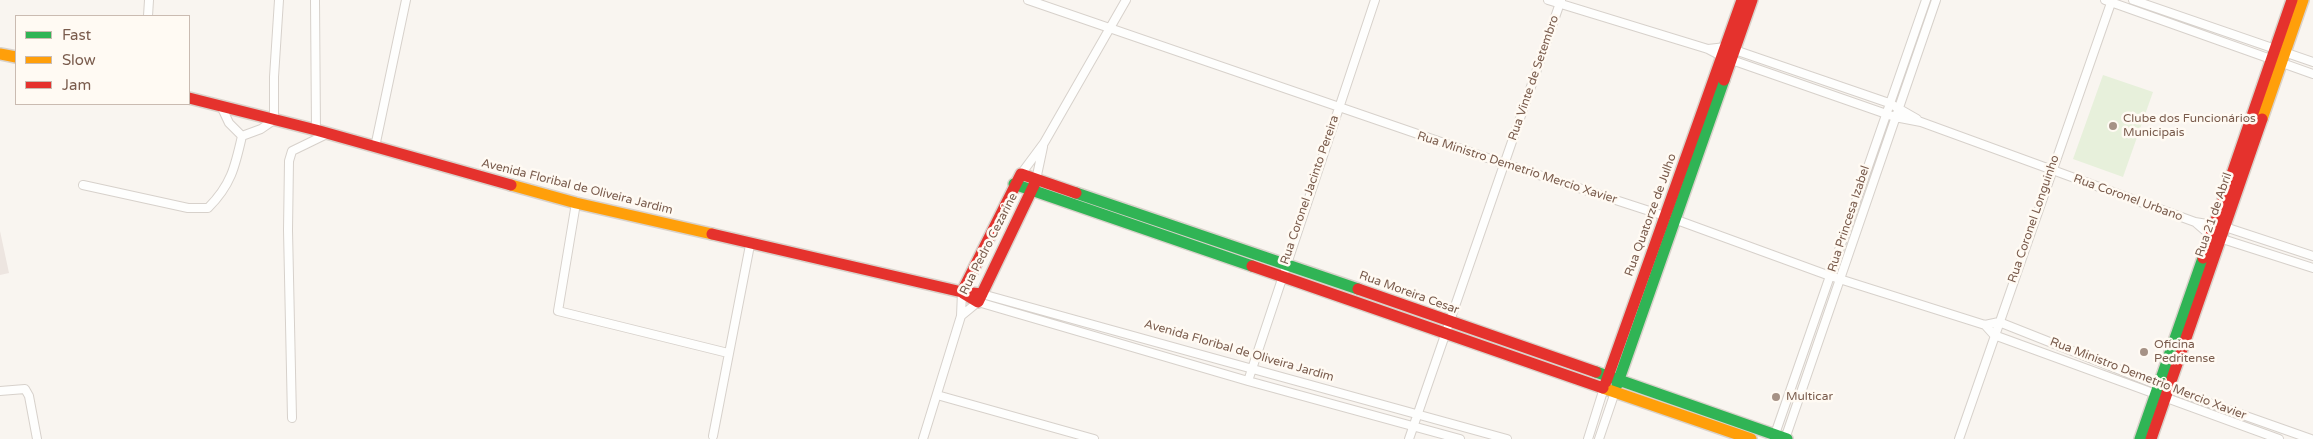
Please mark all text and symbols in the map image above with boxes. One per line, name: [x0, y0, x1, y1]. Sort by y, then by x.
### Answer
street label: Rua Vinte de Setembro: [1506, 13, 1562, 143]
legend: [15, 15, 190, 105]
text: Fast: [62, 26, 91, 44]
text: Slow: [62, 51, 96, 69]
text: Jam: [62, 76, 91, 94]
place label: Clube dos Funcionários Municipais: [2123, 112, 2256, 140]
street label: Rua Coronel Jacinto Pereira: [1278, 113, 1342, 267]
marker: Clube dos Funcionários Municipais: [2107, 120, 2119, 132]
street label: Rua Ministro Demetrio Mercio Xavier: [1415, 129, 1619, 207]
street label: Rua Quatorze de Julho: [1622, 152, 1680, 278]
street label: Rua Coronel Longuinho: [2005, 153, 2063, 285]
street label: Avenida Floribal de Oliveira Jardim: [480, 156, 674, 218]
street label: Rua Princesa Izabel: [1825, 164, 1873, 274]
street label: Rua Coronel Urbano: [2071, 171, 2185, 225]
street label: Rua 21 de Abril: [2193, 171, 2235, 259]
street label: Rua Pedro Cezarine: [957, 191, 1021, 297]
street label: Rua Moreira Cesar: [1357, 268, 1461, 318]
street label: Avenida Floribal de Oliveira Jardim: [1142, 317, 1336, 385]
street label: Rua Ministro Demetrio Mercio Xavier: [2048, 335, 2248, 423]
place label: Oficina Pedritense: [2154, 338, 2215, 366]
marker: Oficina Pedritense: [2138, 346, 2150, 358]
place label: Multicar: [1786, 390, 1833, 404]
marker: Multicar: [1770, 391, 1782, 403]

